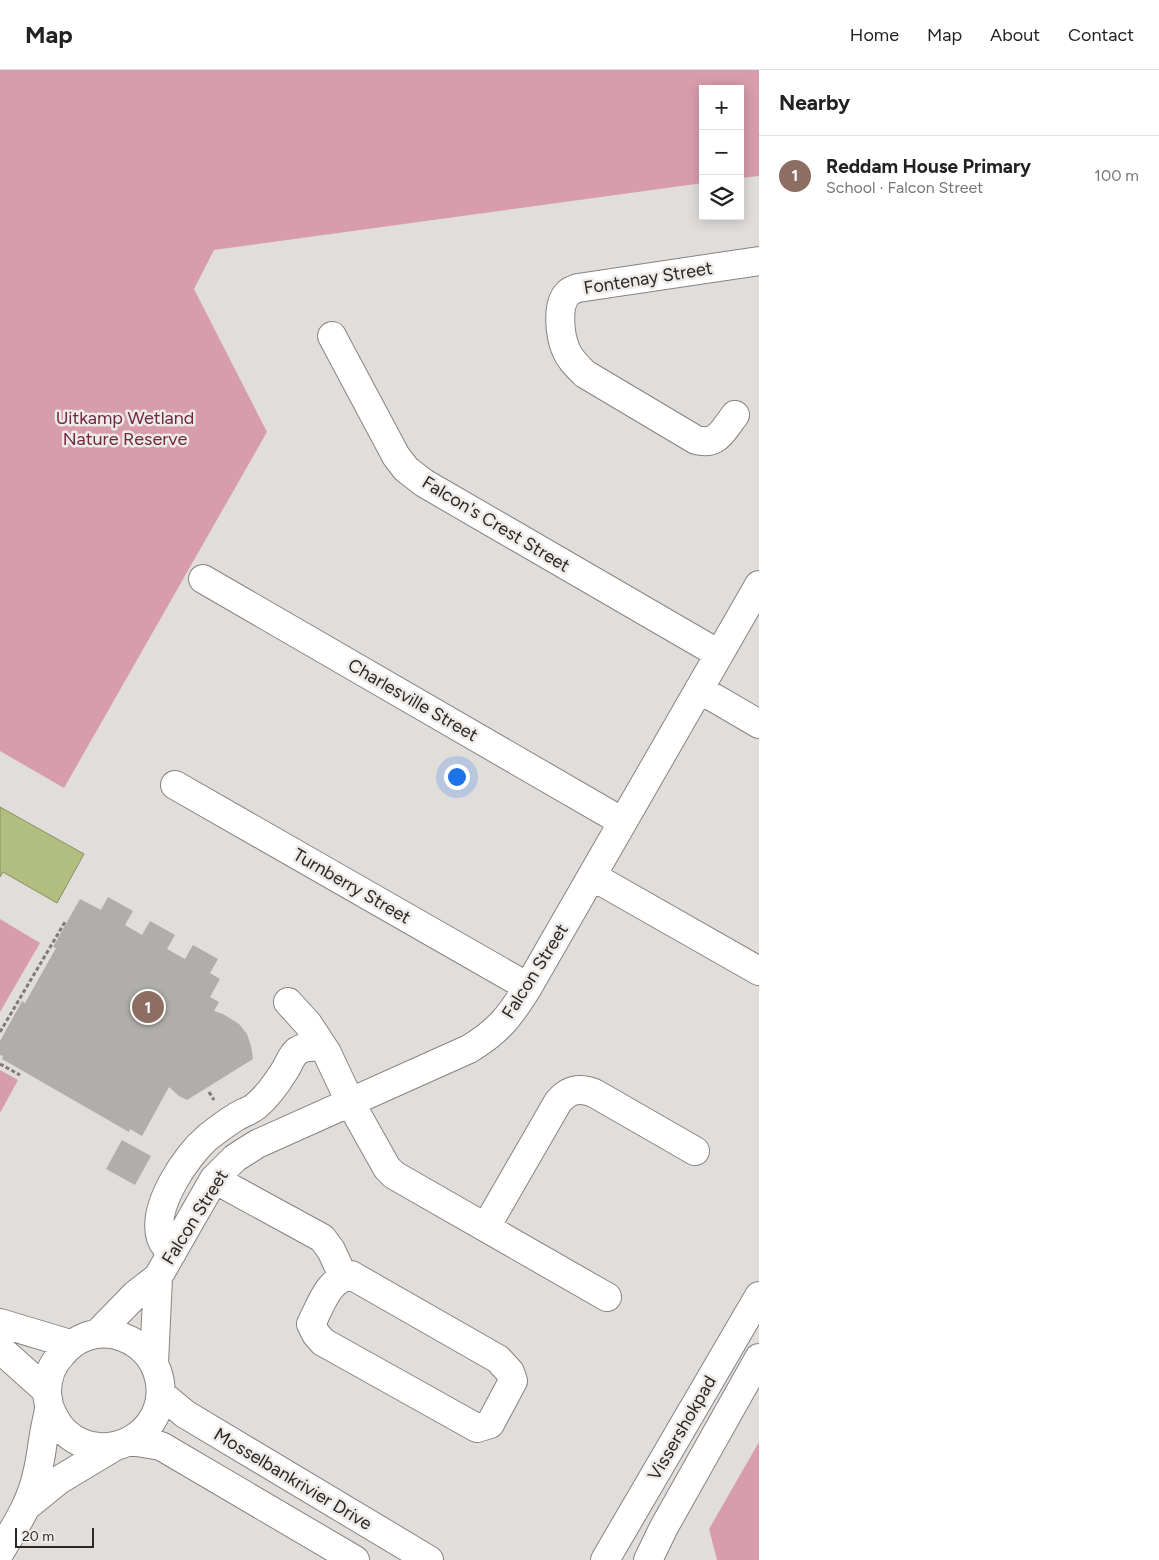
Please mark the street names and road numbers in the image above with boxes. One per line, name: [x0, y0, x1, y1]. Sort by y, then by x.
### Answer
street label: Fontenay Street: [582, 257, 714, 299]
street label: Falcon's Crest Street: [418, 471, 574, 577]
street label: Charlesville Street: [344, 654, 482, 746]
street label: Turnberry Street: [289, 843, 415, 929]
street label: Falcon Street: [497, 919, 573, 1023]
street label: Falcon Street: [157, 1165, 233, 1269]
street label: Vissershokpad: [643, 1372, 721, 1484]
street label: Mosselbankrivier Drive: [210, 1423, 376, 1535]

